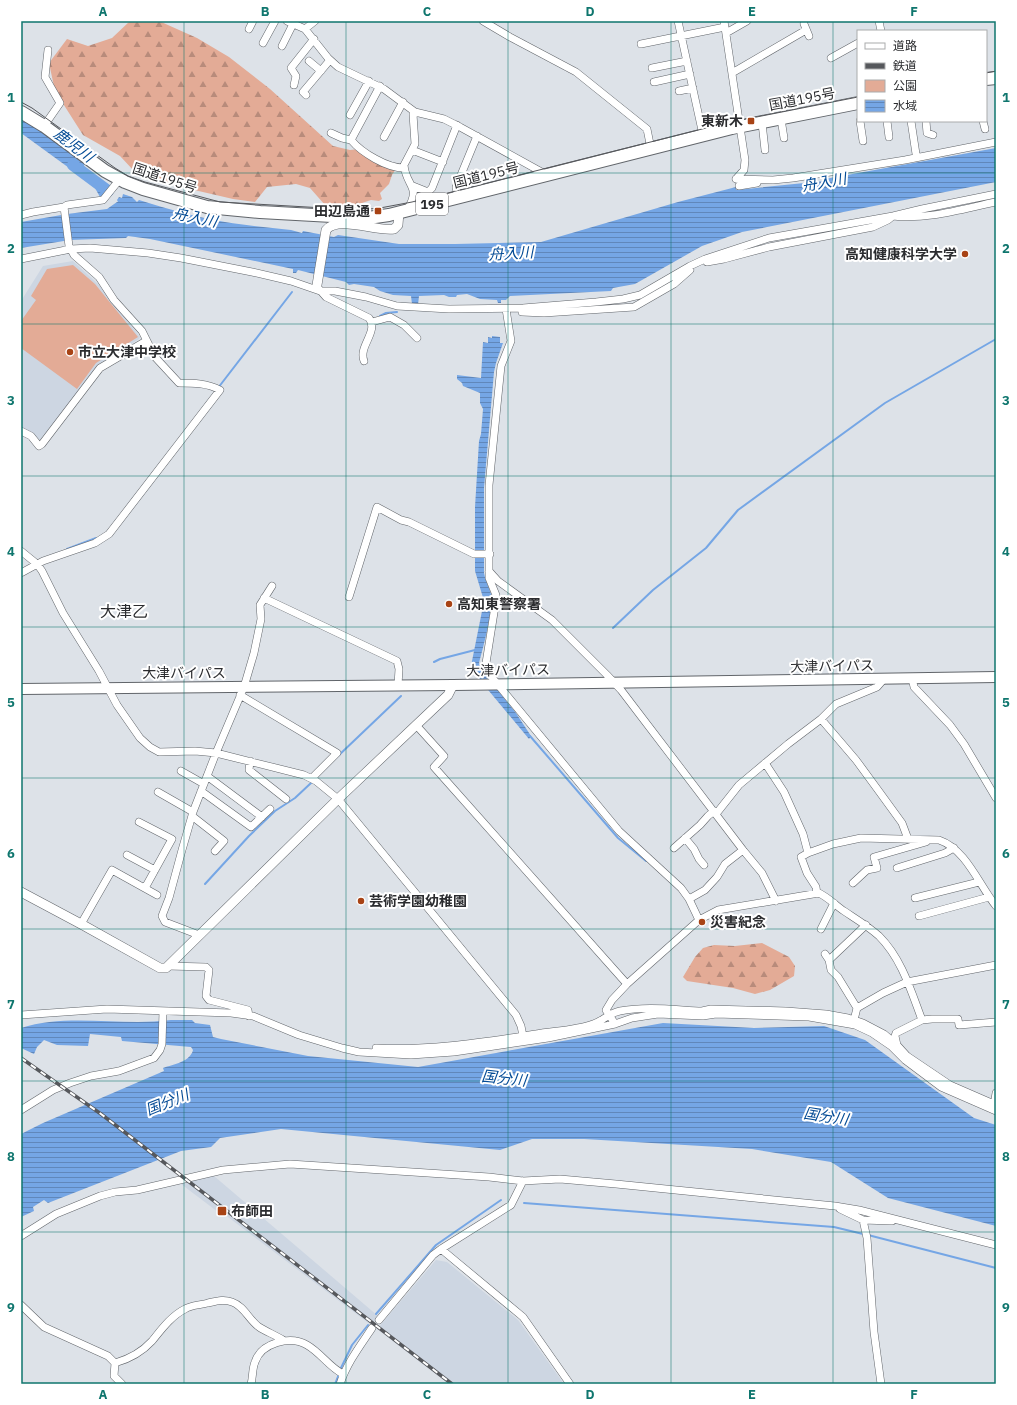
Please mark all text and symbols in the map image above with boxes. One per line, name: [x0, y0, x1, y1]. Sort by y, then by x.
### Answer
text: A: [99, 3, 108, 20]
text: B: [261, 3, 270, 20]
text: C: [423, 3, 432, 20]
text: D: [585, 3, 595, 20]
text: E: [748, 3, 756, 20]
text: F: [910, 3, 918, 20]
legend: [857, 30, 987, 122]
text: 道路: [893, 38, 917, 53]
text: 鉄道: [893, 58, 917, 73]
text: 公園: [893, 78, 917, 93]
street label: 国道195号: [767, 84, 837, 114]
text: 1: [7, 89, 15, 106]
text: 1: [1002, 89, 1010, 106]
text: 水域: [893, 98, 917, 113]
place label: 東新木: [701, 112, 743, 130]
marker: 東新木: [746, 116, 756, 126]
water label: 鹿児川: [50, 124, 99, 167]
street label: 国道195号: [451, 158, 521, 192]
street label: 国道195号: [130, 159, 200, 197]
water label: 舟入川: [800, 168, 850, 195]
road number: 195: [416, 193, 448, 215]
place label: 田辺島通: [314, 202, 370, 220]
water label: 舟入川: [171, 203, 221, 231]
marker: 田辺島通: [373, 206, 383, 216]
text: 2: [7, 240, 15, 257]
text: 2: [1002, 240, 1010, 257]
water label: 舟入川: [488, 242, 536, 264]
place label: 高知健康科学大学: [845, 245, 957, 263]
marker: 高知健康科学大学: [960, 249, 970, 259]
place label: 市立大津中学校: [78, 343, 176, 361]
marker: 市立大津中学校: [65, 347, 75, 357]
text: 3: [7, 392, 15, 409]
text: 3: [1002, 392, 1010, 409]
text: 4: [7, 543, 15, 560]
text: 4: [1002, 543, 1010, 560]
place label: 高知東警察署: [457, 595, 541, 613]
marker: 高知東警察署: [444, 599, 454, 609]
district label: 大津乙: [100, 601, 148, 621]
street label: 大津バイパス: [790, 656, 874, 676]
street label: 大津バイパス: [466, 660, 550, 680]
street label: 大津バイパス: [142, 664, 226, 682]
text: 5: [7, 694, 15, 711]
text: 5: [1002, 694, 1010, 711]
text: 6: [7, 845, 15, 862]
text: 6: [1002, 845, 1010, 862]
place label: 芸術学園幼稚園: [369, 892, 467, 910]
marker: 芸術学園幼稚園: [356, 896, 366, 906]
place label: 災害紀念: [710, 913, 766, 931]
marker: 災害紀念: [697, 917, 707, 927]
text: 7: [7, 996, 15, 1013]
text: 7: [1002, 996, 1010, 1013]
water label: 国分川: [481, 1066, 529, 1090]
water label: 国分川: [143, 1084, 193, 1119]
water label: 国分川: [802, 1103, 852, 1129]
text: 8: [7, 1148, 15, 1165]
text: 8: [1002, 1148, 1010, 1165]
place label: 布師田: [231, 1202, 273, 1220]
marker: 布師田: [216, 1205, 228, 1217]
text: 9: [7, 1299, 15, 1316]
text: 9: [1002, 1299, 1010, 1316]
text: A: [99, 1386, 108, 1403]
text: B: [261, 1386, 270, 1403]
text: C: [423, 1386, 432, 1403]
text: D: [585, 1386, 595, 1403]
text: E: [748, 1386, 756, 1403]
text: F: [910, 1386, 918, 1403]

